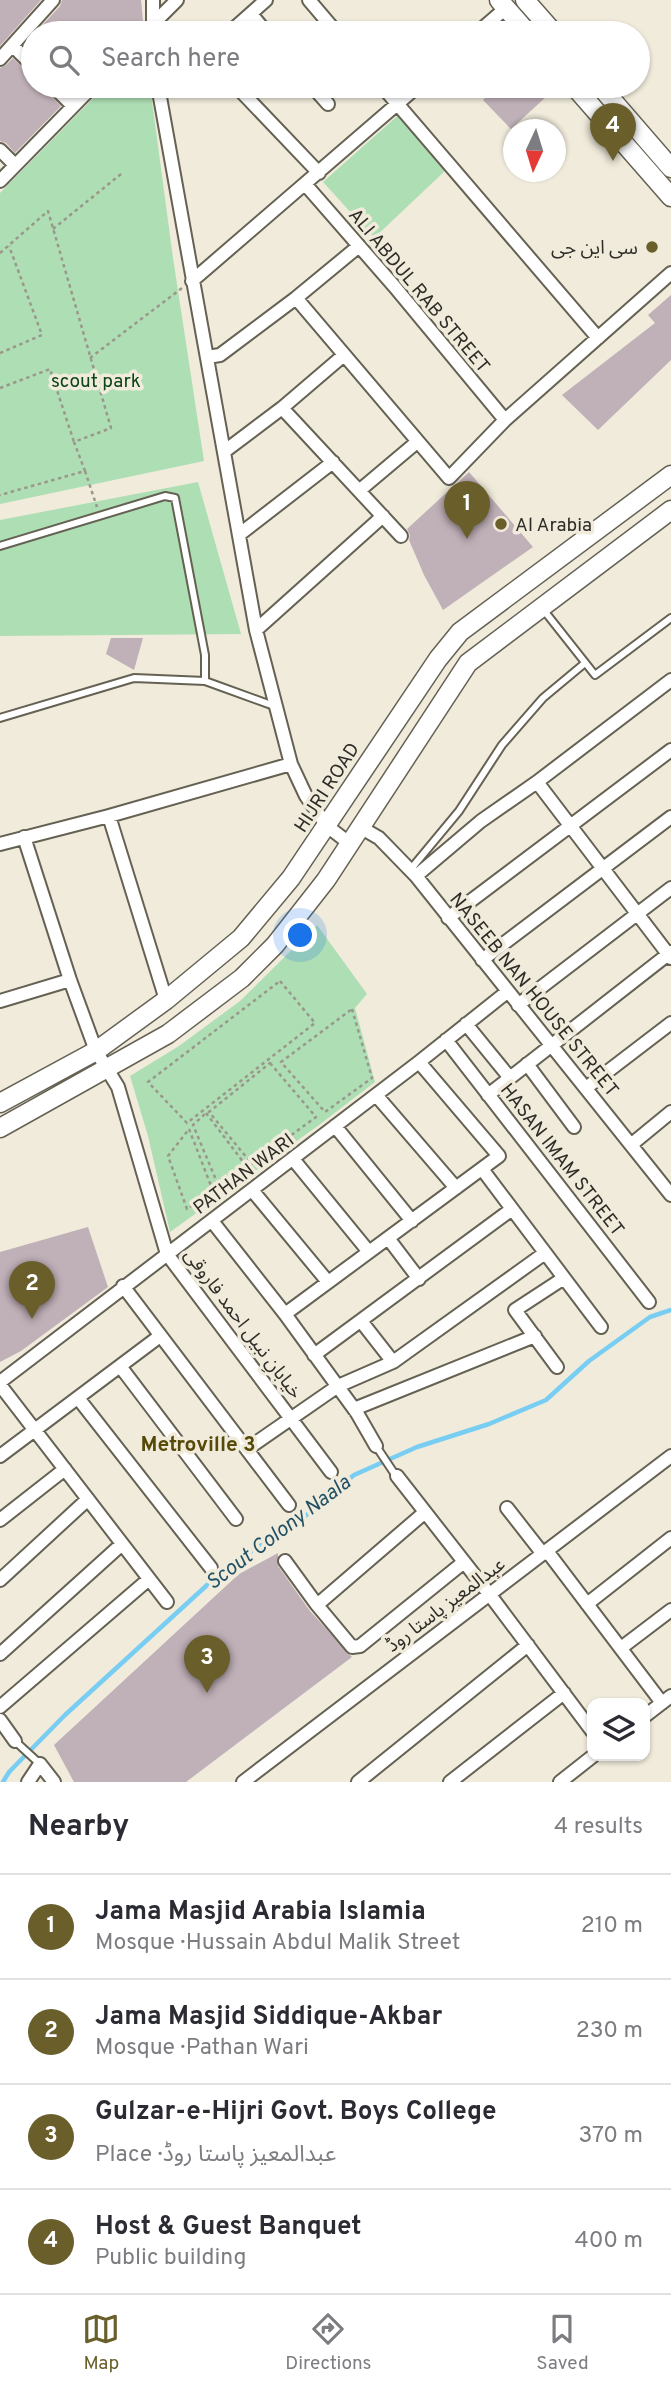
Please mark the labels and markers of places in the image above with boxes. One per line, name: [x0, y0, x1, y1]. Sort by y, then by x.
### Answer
pin: 4: [590, 103, 636, 161]
place label: سی این جی: [551, 237, 638, 261]
marker: سی این جی: [644, 239, 660, 255]
pin: 1: [444, 481, 490, 539]
place label: Al Arabia: [515, 514, 592, 538]
marker: Al Arabia: [493, 516, 509, 532]
pin: 2: [9, 1261, 55, 1319]
pin: 3: [184, 1635, 230, 1693]

